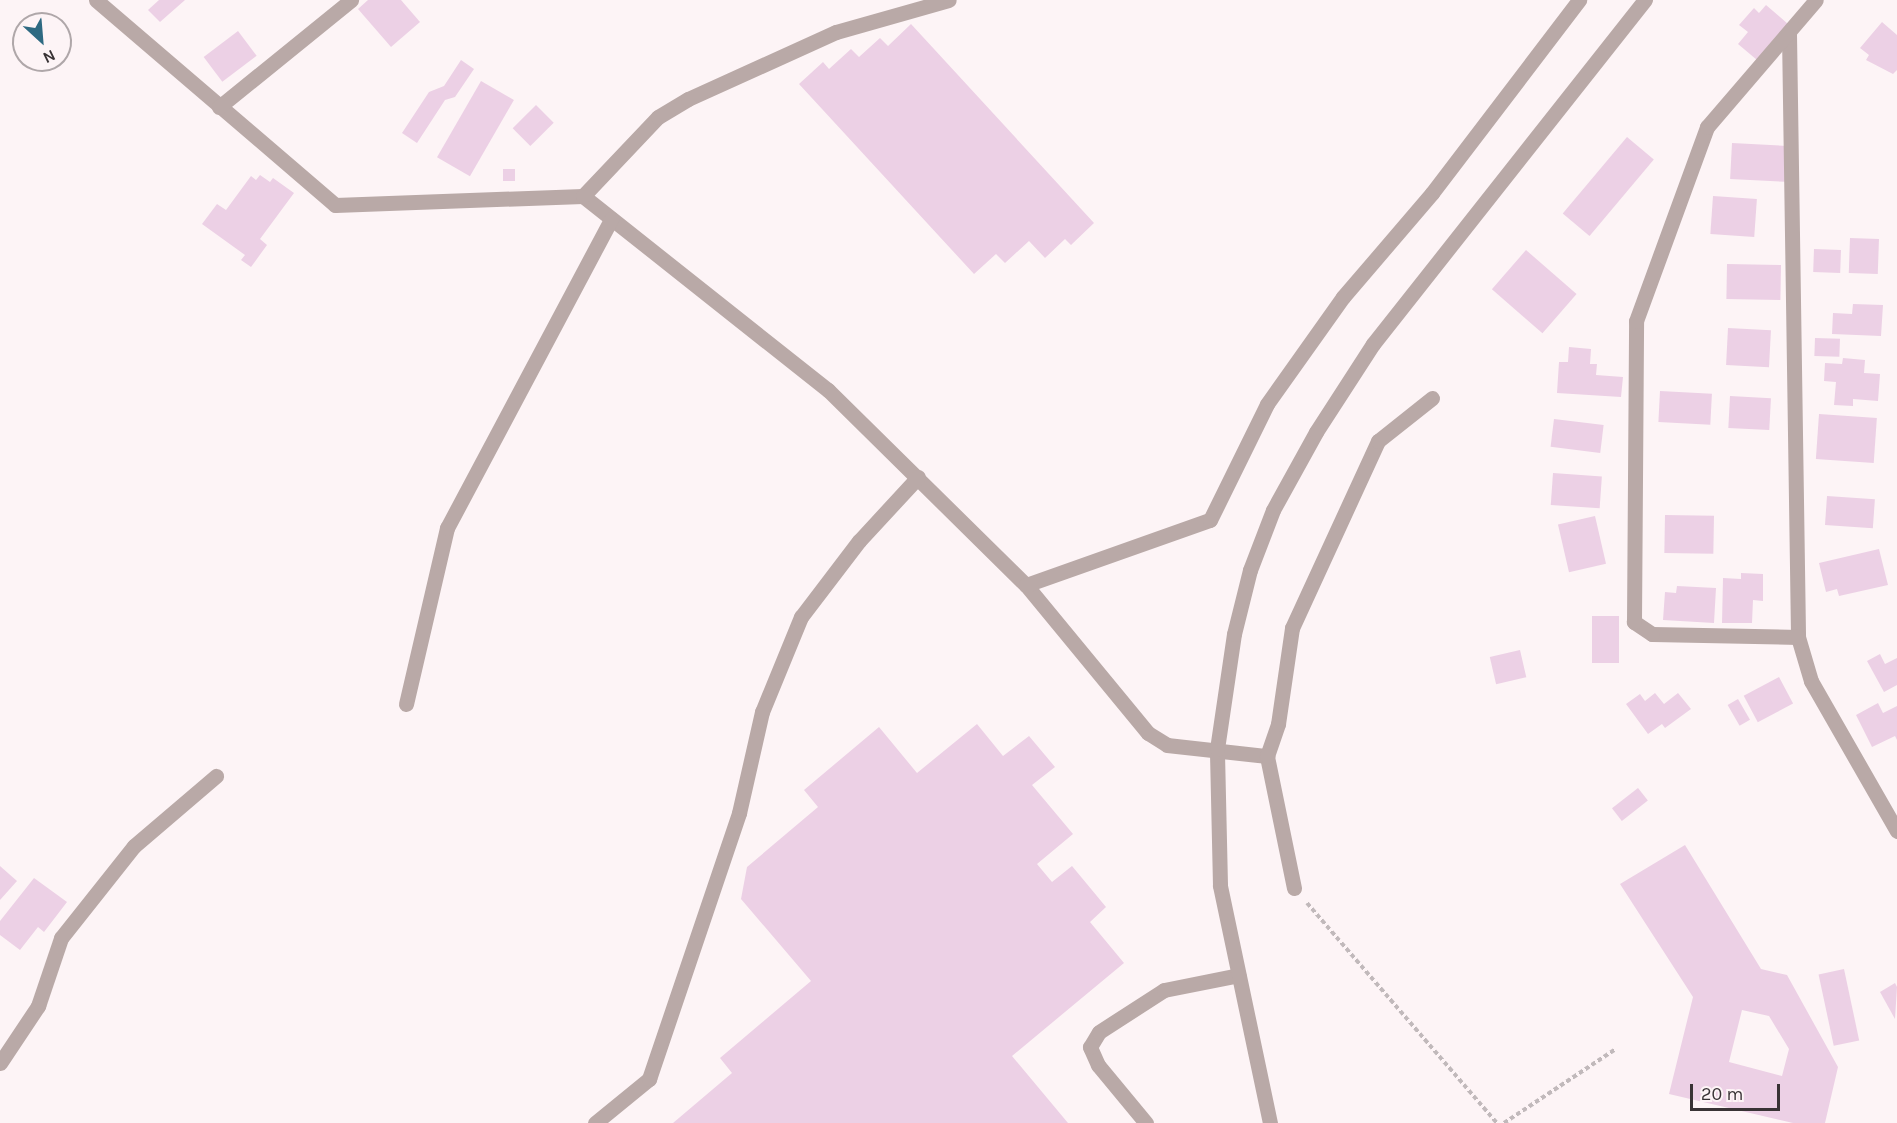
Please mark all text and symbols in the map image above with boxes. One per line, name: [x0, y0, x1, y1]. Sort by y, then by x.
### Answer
north arrow: [12, 12, 72, 72]
text: N: [40, 46, 59, 68]
scale bar: [1693, 1072, 1783, 1110]
text: 20 m: [1701, 1083, 1743, 1105]

